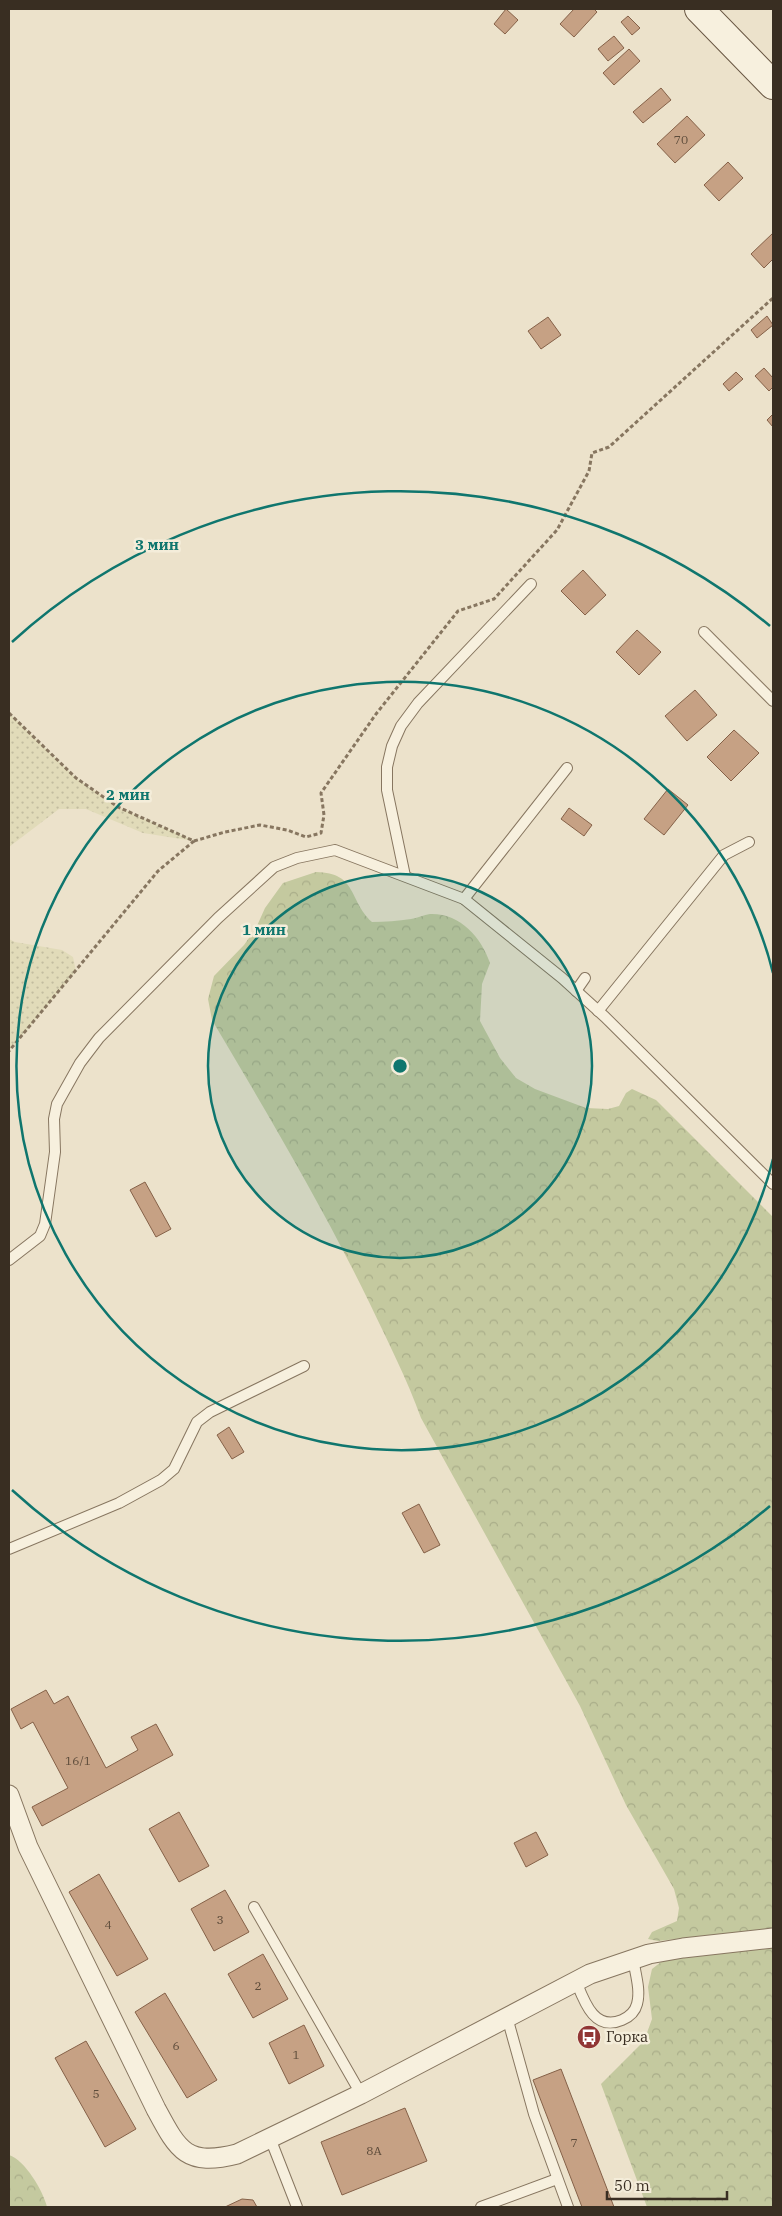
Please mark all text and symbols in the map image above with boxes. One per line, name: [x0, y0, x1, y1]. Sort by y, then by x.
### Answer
house number: 70: [674, 132, 688, 147]
text: 3 мин: [135, 535, 179, 554]
text: 2 мин: [106, 785, 150, 804]
text: 1 мин: [242, 920, 286, 939]
centre of rings: [391, 1057, 409, 1075]
house number: 16/1: [65, 1753, 91, 1768]
house number: 3: [216, 1912, 224, 1927]
house number: 4: [104, 1917, 112, 1932]
house number: 2: [254, 1978, 262, 1993]
bus stop icon: Горка: [576, 2024, 602, 2050]
place label: Горка: [606, 2027, 648, 2046]
house number: 6: [172, 2038, 180, 2053]
house number: 1: [292, 2047, 300, 2062]
house number: 5: [92, 2086, 100, 2101]
house number: 7: [570, 2135, 578, 2150]
house number: 8А: [366, 2143, 382, 2158]
scale bar: [607, 2168, 727, 2200]
text: 50 m: [614, 2176, 650, 2195]

